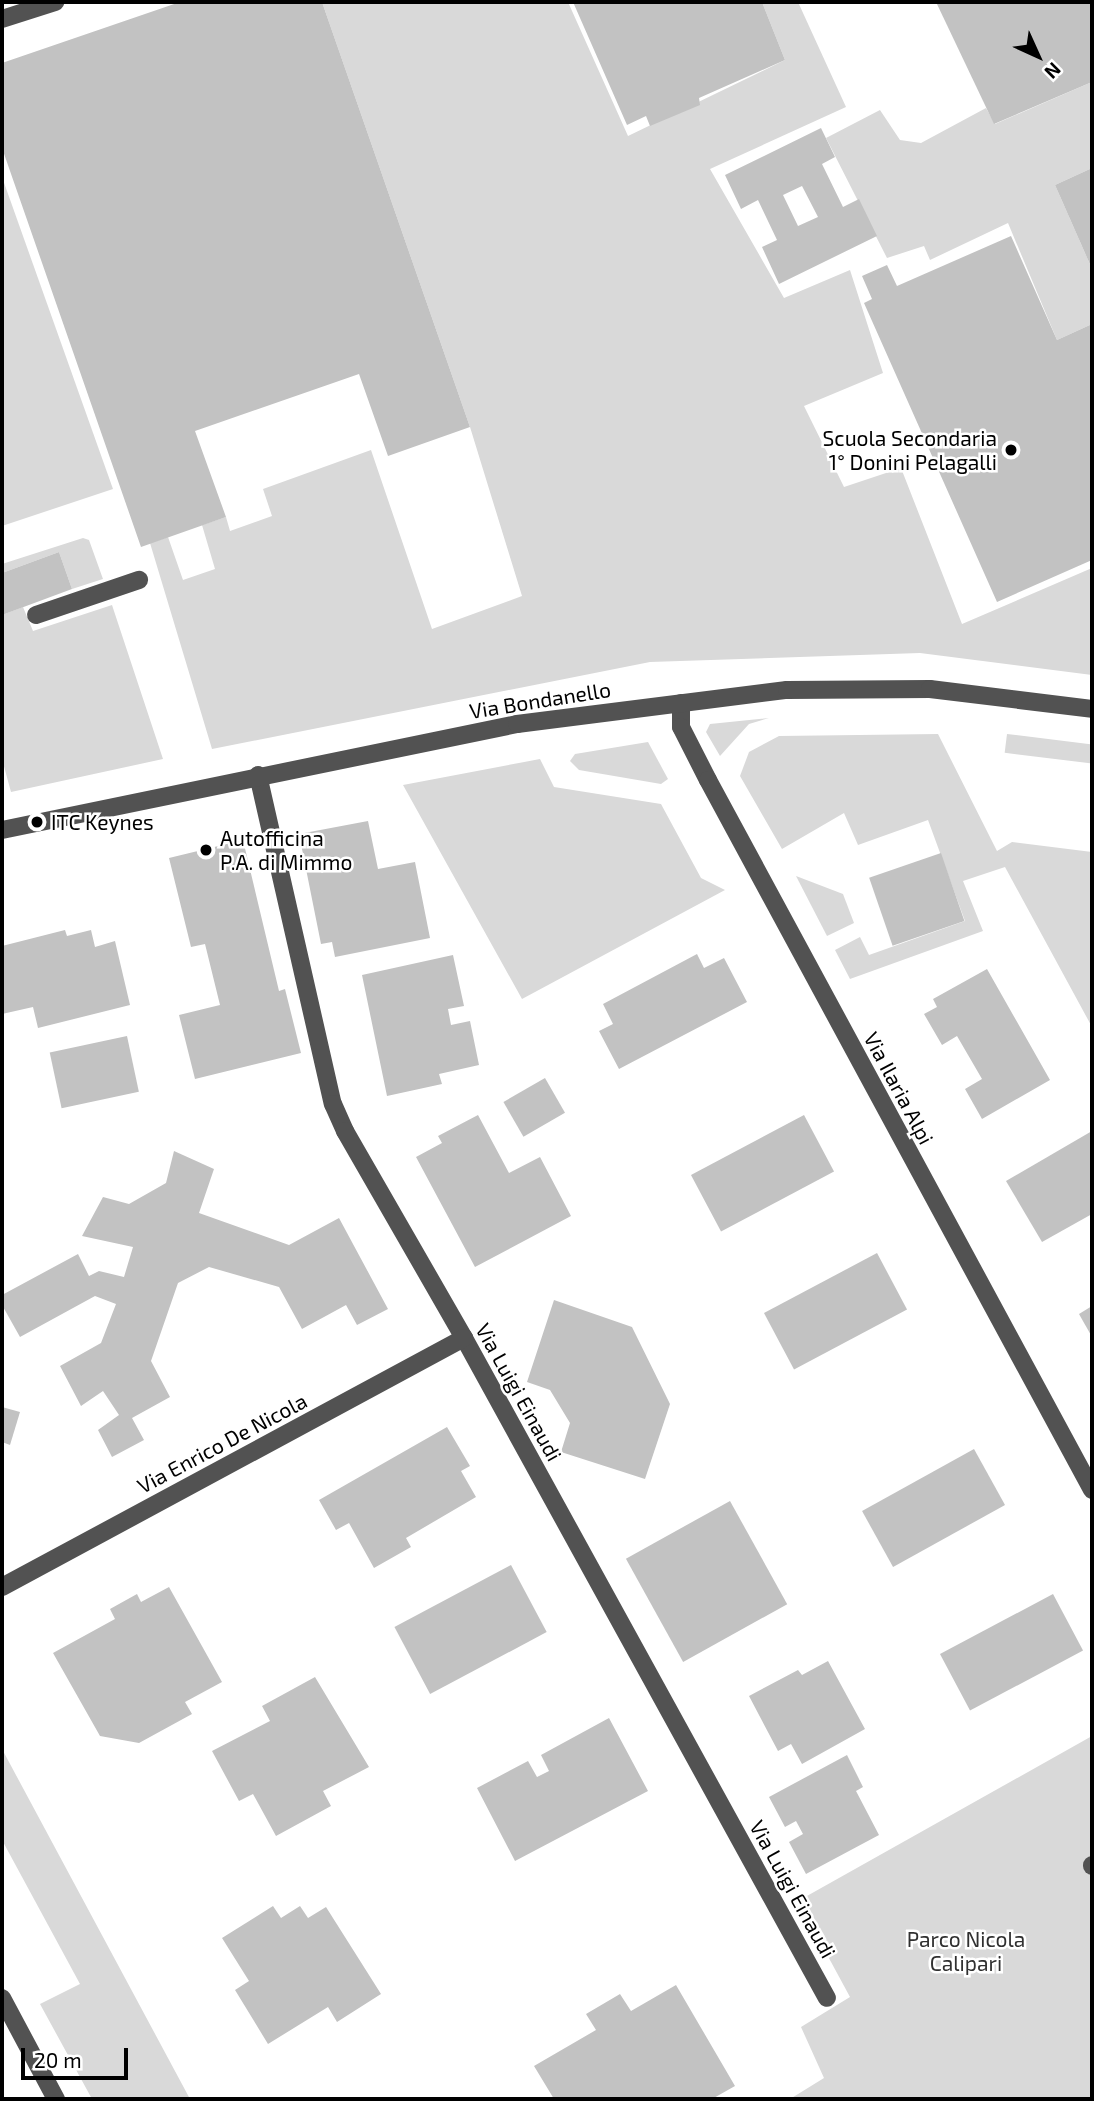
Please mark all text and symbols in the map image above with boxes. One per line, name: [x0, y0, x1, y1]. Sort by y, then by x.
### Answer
north arrow: [1003, 21, 1073, 91]
text: N: [1040, 58, 1066, 84]
place label: Scuola Secondaria 1° Donini Pelagalli: [823, 425, 997, 475]
marker: Scuola Secondaria 1° Donini Pelagalli: [1003, 442, 1019, 458]
street label: Via Bondanello: [468, 676, 612, 724]
place label: ITC Keynes: [51, 809, 154, 835]
marker: ITC Keynes: [29, 814, 45, 830]
place label: Autofficina P.A. di Mimmo: [220, 825, 352, 875]
marker: Autofficina P.A. di Mimmo: [198, 842, 214, 858]
street label: Via Ilaria Alpi: [859, 1027, 939, 1149]
street label: Via Luigi Einaudi: [471, 1319, 567, 1465]
street label: Via Enrico De Nicola: [133, 1388, 311, 1498]
street label: Via Luigi Einaudi: [745, 1816, 841, 1962]
park label: Parco Nicola Calipari: [907, 1926, 1025, 1976]
scale bar: [24, 2035, 131, 2078]
text: 20 m: [34, 2047, 82, 2072]

